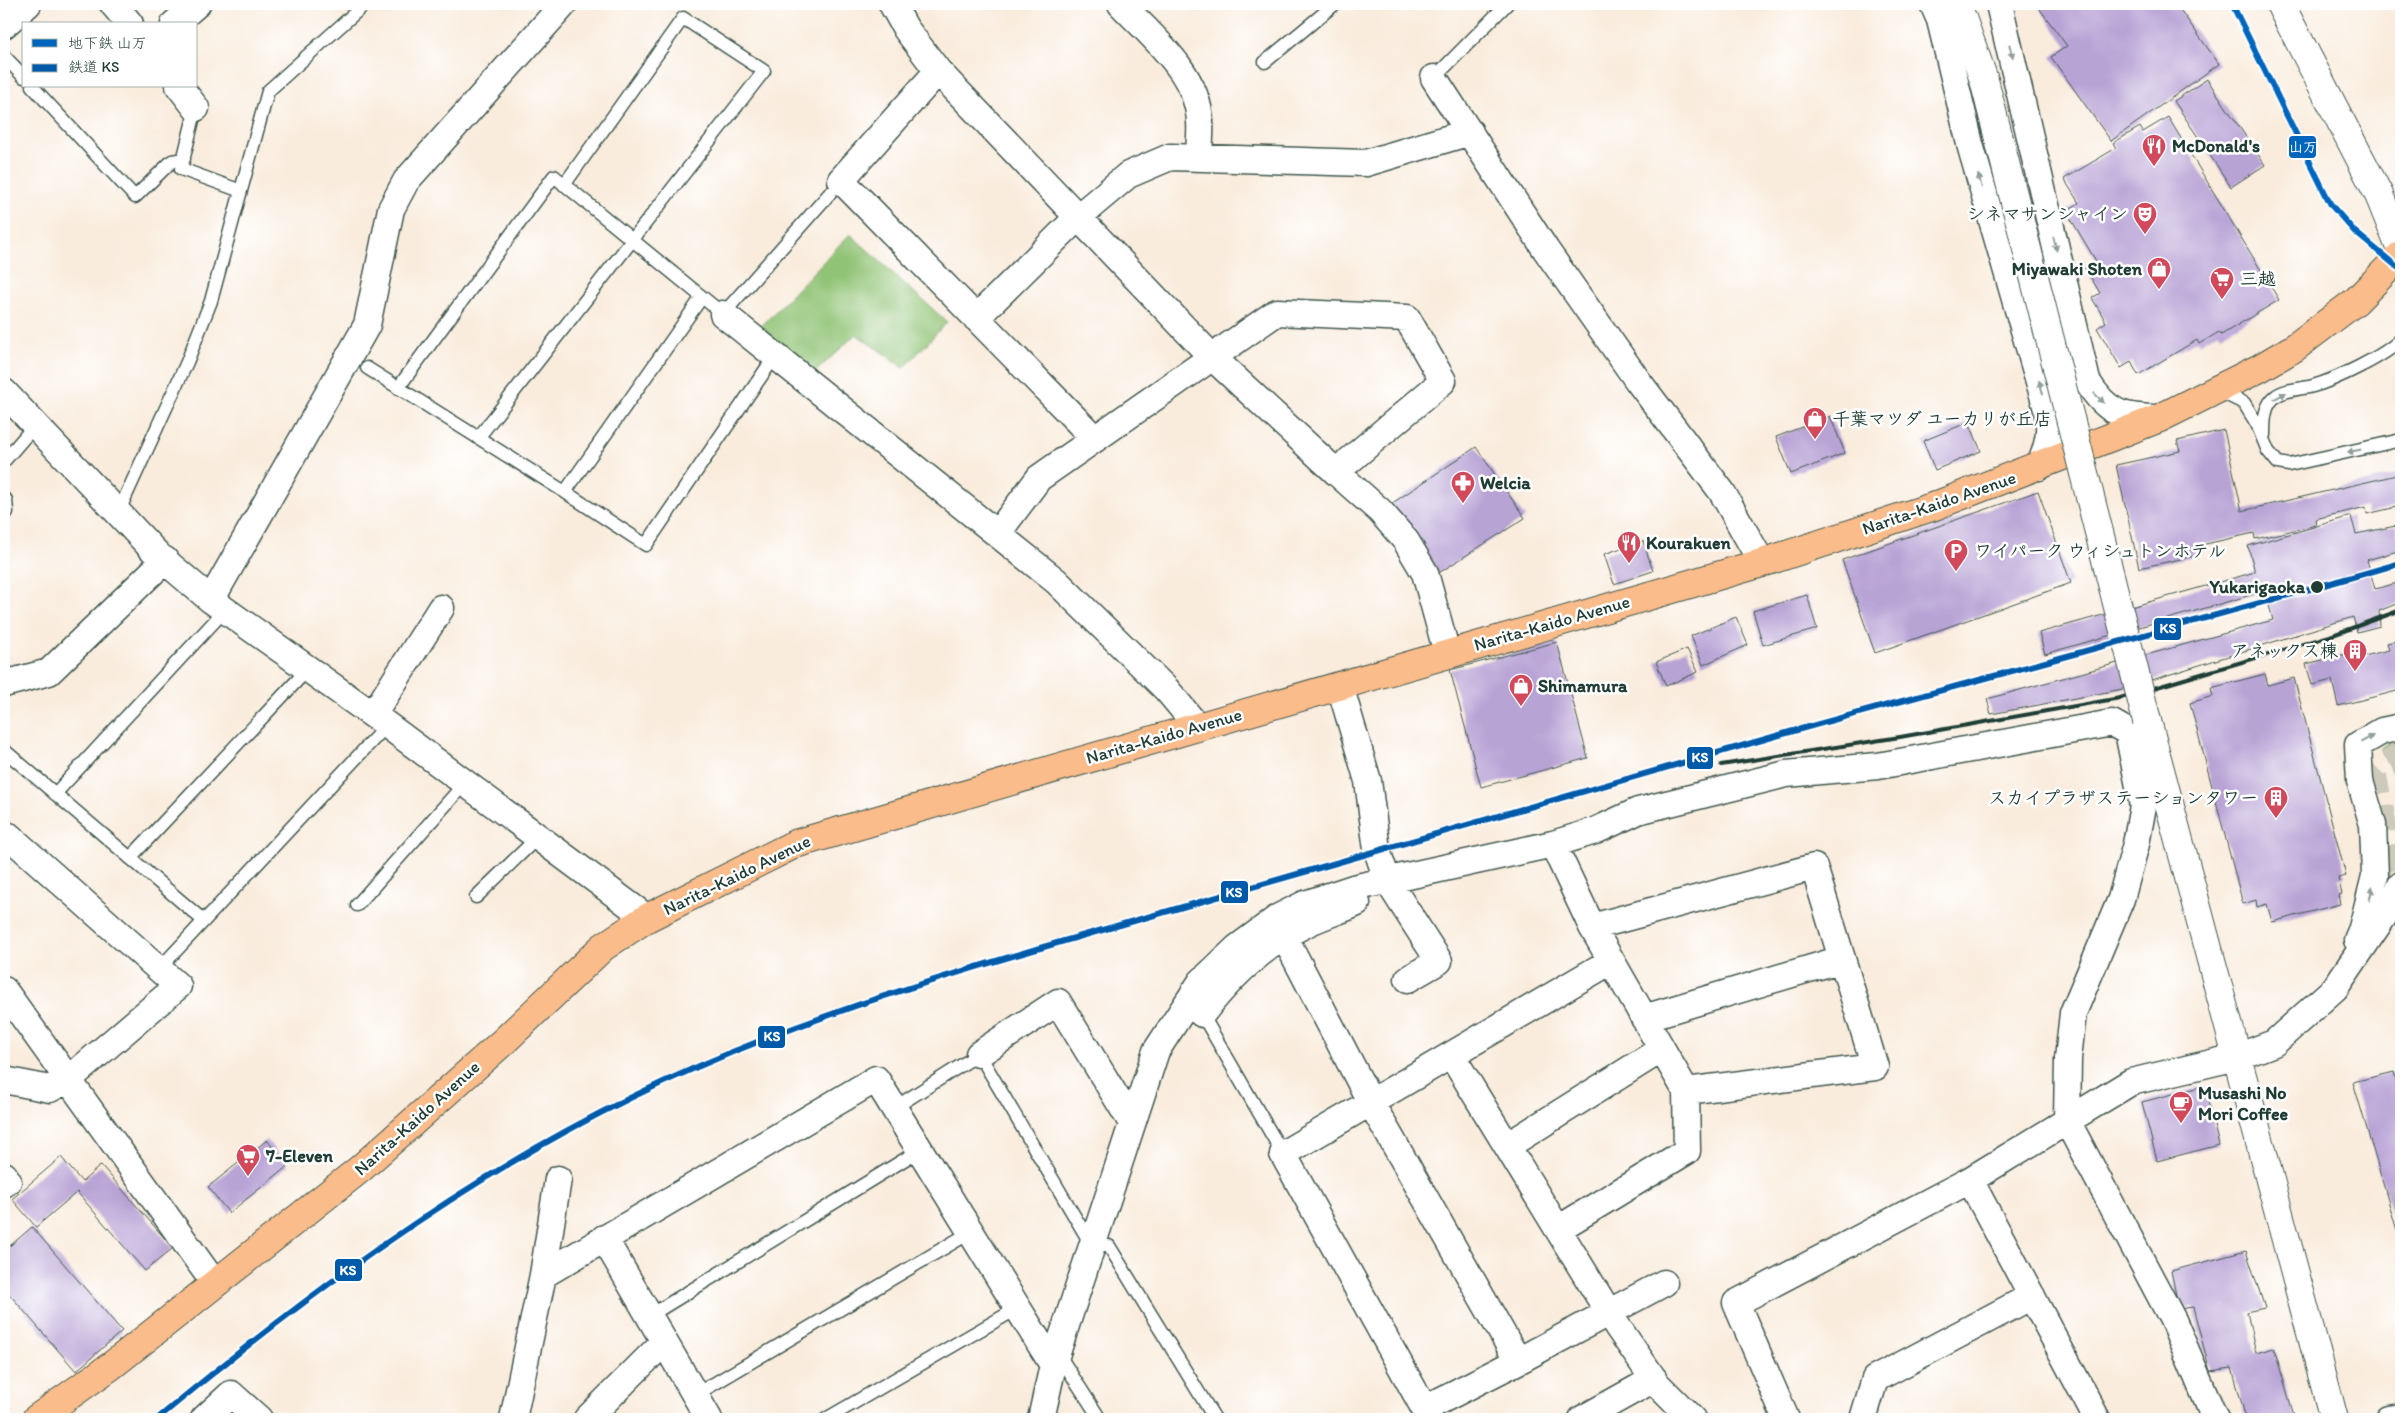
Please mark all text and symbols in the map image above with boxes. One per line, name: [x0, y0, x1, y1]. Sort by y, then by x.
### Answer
legend: [22, 22, 198, 88]
text: 地下鉄 山万: [68, 34, 146, 52]
one-way arrow: [2007, 44, 2015, 59]
text: 鉄道 KS: [68, 58, 119, 76]
restaurant icon: McDonald's: [2141, 133, 2167, 167]
place label: McDonald's: [2172, 135, 2260, 157]
line badge: 山万: [2288, 135, 2317, 159]
text: 山万: [2289, 139, 2317, 156]
one-way arrow: [1976, 173, 1984, 188]
theatre icon: シネマサンシャイン: [2132, 201, 2158, 235]
place label: シネマサンシャイン: [1967, 203, 2128, 225]
one-way arrow: [2051, 236, 2059, 251]
shop icon: Miyawaki Shoten: [2146, 256, 2172, 290]
place label: Miyawaki Shoten: [2012, 258, 2143, 280]
supermarket icon: 三越: [2209, 266, 2235, 300]
place label: 三越: [2240, 268, 2276, 290]
one-way arrow: [2036, 379, 2044, 394]
one-way arrow: [2093, 392, 2105, 404]
one-way arrow: [2273, 392, 2287, 401]
shop icon: 千葉マツダ ユーカリが丘店: [1802, 406, 1828, 440]
place label: 千葉マツダ ユーカリが丘店: [1832, 408, 2052, 430]
one-way arrow: [2346, 447, 2361, 455]
street label: Narita-Kaido Avenue: [1859, 466, 2019, 540]
pharmacy icon: Welcia: [1450, 470, 1476, 504]
place label: Welcia: [1480, 472, 1531, 494]
restaurant icon: Kourakuen: [1616, 530, 1642, 564]
place label: Kourakuen: [1646, 532, 1732, 554]
parking icon: ワイパーク ウィシュトンホテル: [1943, 538, 1969, 572]
place label: ワイパーク ウィシュトンホテル: [1974, 540, 2226, 562]
place label: Yukarigaoka: [2209, 576, 2306, 598]
marker: Yukarigaoka: [2309, 579, 2325, 595]
street label: Narita-Kaido Avenue: [1471, 590, 1633, 656]
line badge: KS: [2153, 617, 2182, 641]
text: KS: [2160, 620, 2177, 637]
building icon: アネックス棟: [2342, 638, 2368, 672]
place label: アネックス棟: [2231, 640, 2338, 662]
shop icon: Shimamura: [1508, 673, 1534, 707]
place label: Shimamura: [1538, 675, 1628, 697]
street label: Narita-Kaido Avenue: [1083, 703, 1245, 769]
one-way arrow: [2360, 735, 2374, 744]
line badge: KS: [1686, 746, 1714, 770]
text: KS: [1692, 749, 1709, 766]
building icon: スカイプラザステーションタワー: [2263, 785, 2289, 819]
place label: スカイプラザステーションタワー: [1988, 787, 2258, 809]
street label: Narita-Kaido Avenue: [660, 830, 814, 920]
line badge: KS: [1220, 880, 1249, 904]
text: KS: [1226, 884, 1243, 901]
one-way arrow: [2367, 887, 2375, 902]
line badge: KS: [757, 1025, 786, 1049]
text: KS: [764, 1028, 781, 1045]
street label: Narita-Kaido Avenue: [350, 1056, 484, 1180]
place label: Musashi No Mori Coffee: [2198, 1082, 2289, 1125]
cafe icon: Musashi No Mori Coffee: [2168, 1090, 2194, 1124]
supermarket icon: 7-Eleven: [235, 1143, 261, 1177]
place label: 7-Eleven: [265, 1145, 334, 1167]
line badge: KS: [334, 1258, 363, 1282]
text: KS: [340, 1262, 357, 1279]

